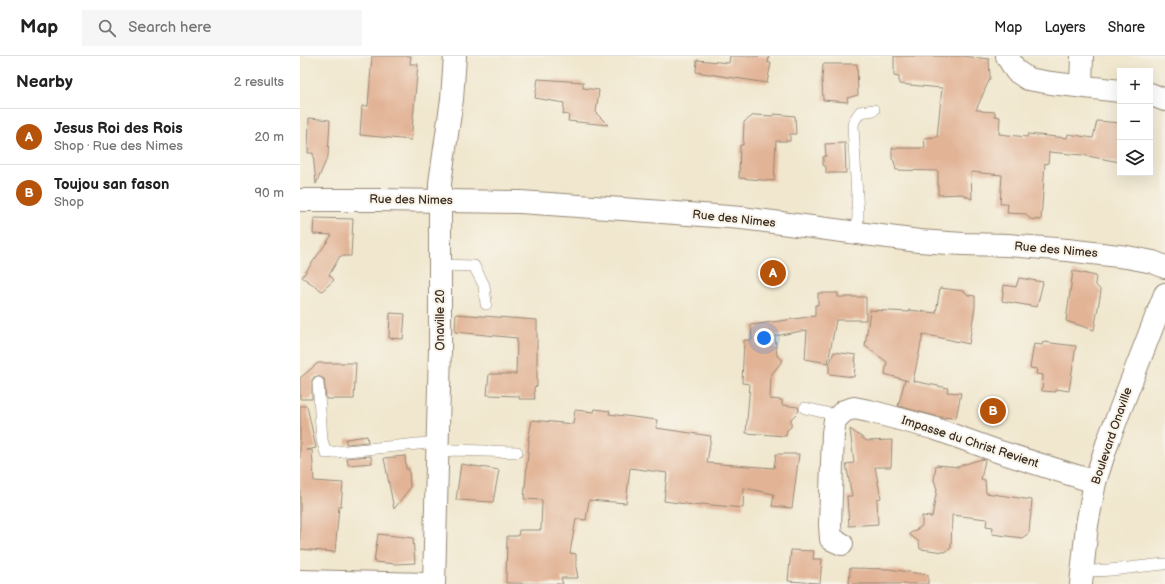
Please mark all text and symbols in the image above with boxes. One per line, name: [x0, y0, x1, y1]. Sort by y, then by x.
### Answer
search box: [82, 10, 362, 46]
text: Map: [20, 16, 58, 39]
icon: search: [96, 17, 118, 39]
text: Search here: [128, 18, 211, 37]
text: Map: [994, 19, 1022, 36]
text: Layers: [1044, 19, 1086, 36]
text: Share: [1108, 19, 1145, 36]
map controls: [1117, 68, 1153, 176]
button: +: [1117, 68, 1153, 104]
text: Nearby: [16, 72, 73, 92]
text: 2 results: [234, 74, 284, 90]
button: −: [1117, 104, 1153, 140]
text: Jesus Roi des Rois: [54, 119, 183, 138]
text: A: [25, 129, 33, 145]
text: 20 m: [254, 129, 284, 145]
text: Shop · Rue des Nimes: [54, 138, 183, 154]
button: layers: [1117, 140, 1153, 176]
text: Toujou san fason: [54, 175, 169, 194]
text: B: [24, 185, 34, 201]
text: 90 m: [255, 185, 284, 201]
street label: Rue des Nimes: [369, 192, 453, 208]
text: Shop: [54, 194, 84, 210]
street label: Rue des Nimes: [692, 207, 776, 231]
street label: Rue des Nimes: [1014, 239, 1098, 261]
pin: A: [760, 258, 786, 288]
street label: Onaville 20: [433, 289, 448, 351]
your location: [754, 328, 774, 348]
street label: Boulevard Onaville: [1088, 386, 1136, 486]
pin: B: [980, 396, 1006, 426]
street label: Impasse du Christ Revient: [900, 413, 1041, 471]

